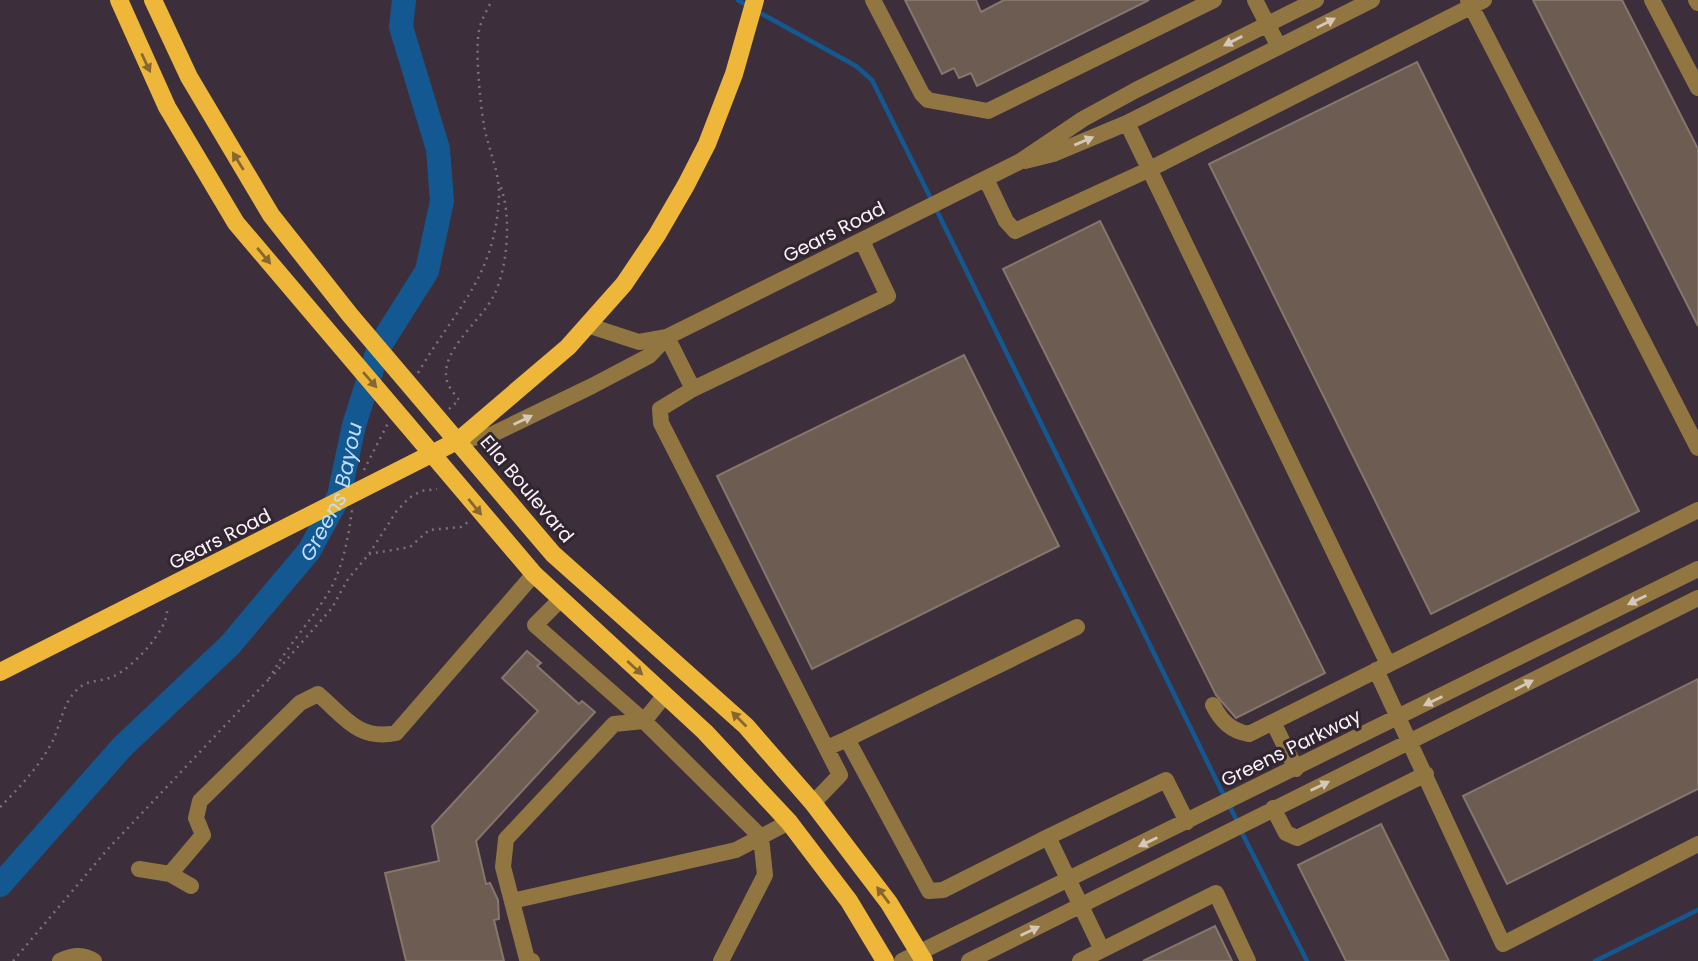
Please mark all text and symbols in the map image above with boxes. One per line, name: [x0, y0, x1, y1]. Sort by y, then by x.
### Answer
one-way arrow: [1316, 18, 1336, 29]
one-way arrow: [1223, 36, 1243, 47]
one-way arrow: [141, 52, 152, 73]
one-way arrow: [1073, 135, 1094, 146]
one-way arrow: [231, 151, 244, 170]
street label: Gears Road: [778, 195, 890, 269]
one-way arrow: [256, 247, 272, 265]
one-way arrow: [362, 371, 378, 389]
one-way arrow: [513, 414, 533, 425]
water label: Greens Bayou: [292, 419, 369, 567]
street label: Ella Boulevard: [474, 429, 580, 549]
one-way arrow: [467, 498, 482, 515]
street label: Gears Road: [164, 502, 276, 576]
one-way arrow: [1627, 594, 1647, 605]
one-way arrow: [626, 660, 644, 676]
one-way arrow: [1514, 680, 1534, 691]
one-way arrow: [1423, 695, 1443, 707]
street label: Greens Parkway: [1217, 702, 1366, 794]
one-way arrow: [730, 711, 747, 728]
one-way arrow: [1310, 780, 1330, 791]
one-way arrow: [1138, 836, 1158, 847]
one-way arrow: [876, 886, 890, 904]
one-way arrow: [1020, 925, 1040, 936]

